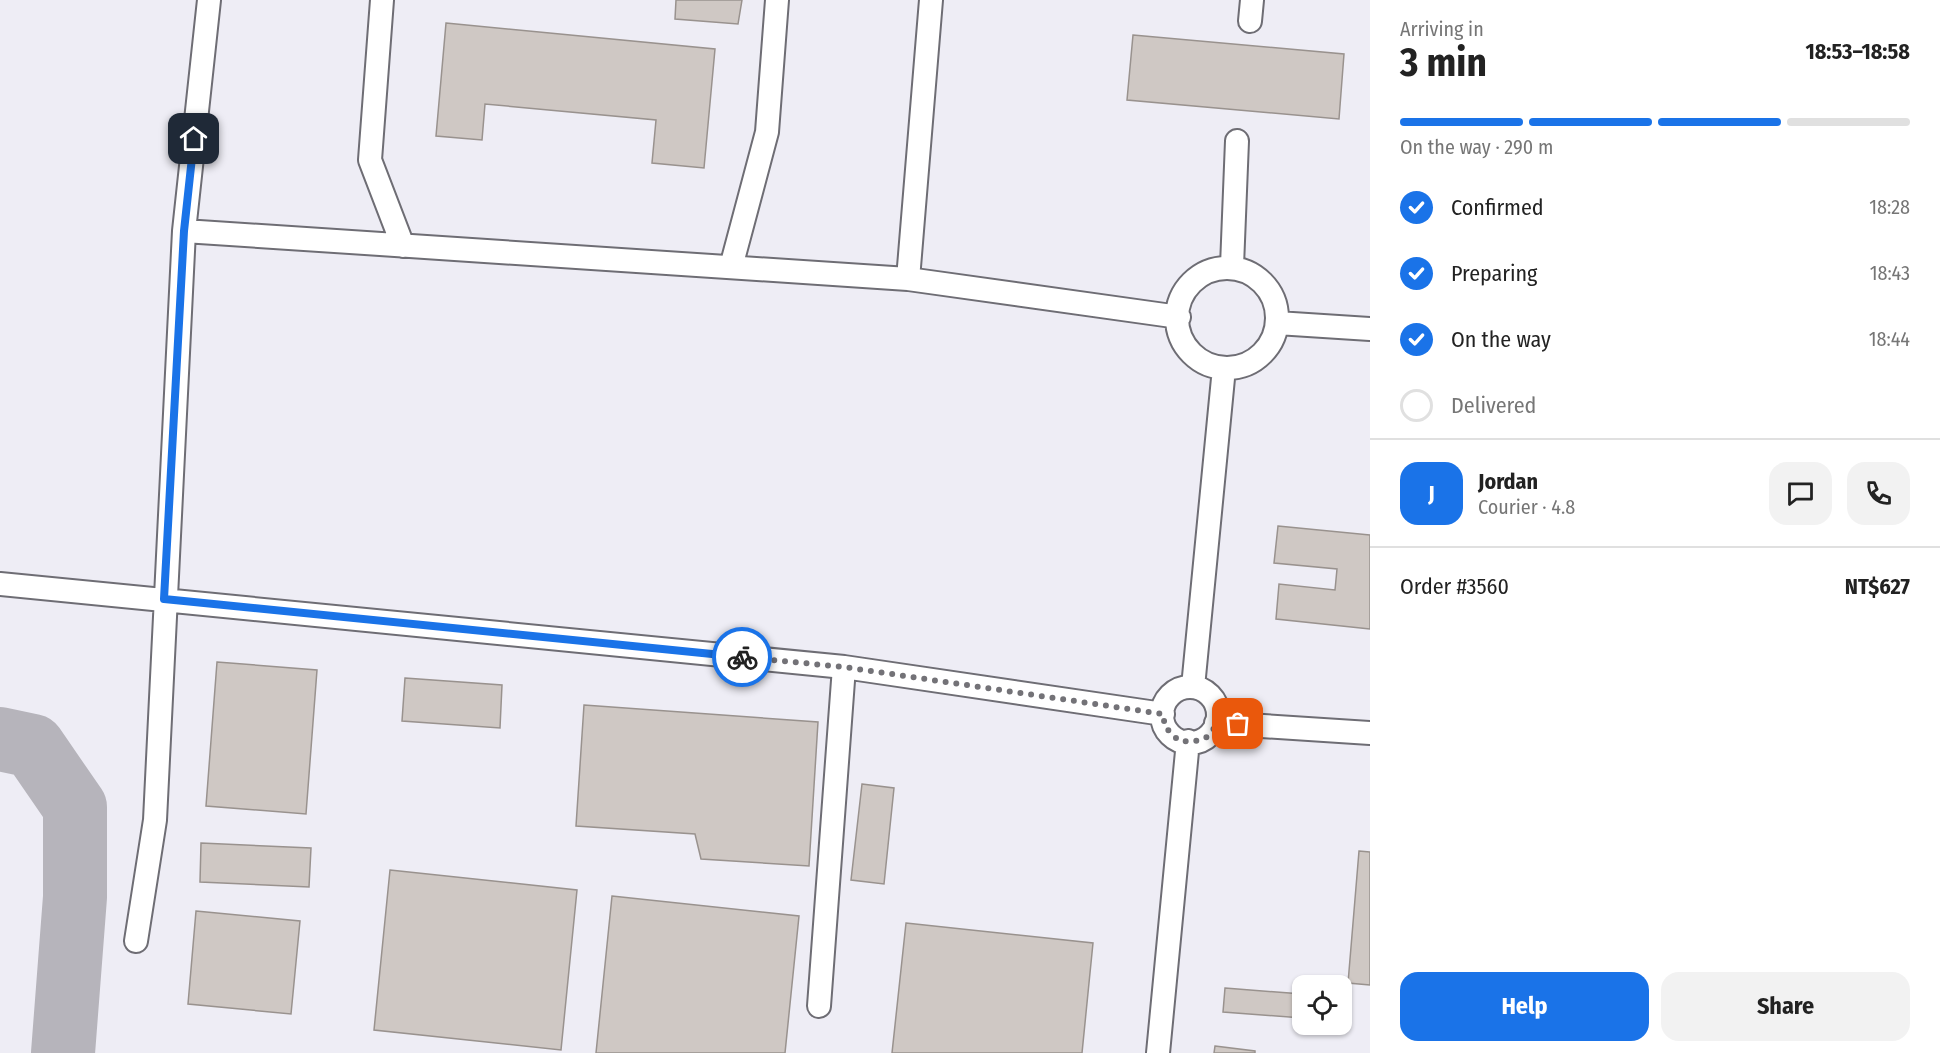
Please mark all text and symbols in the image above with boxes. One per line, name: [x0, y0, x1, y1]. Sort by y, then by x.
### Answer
text: Arriving in: [1400, 17, 1484, 41]
text: 18:53–18:58: [1805, 38, 1910, 65]
text: 3 min: [1400, 40, 1487, 86]
pin: [168, 113, 219, 164]
icon: home: [177, 122, 210, 155]
text: On the way · 290 m: [1400, 135, 1553, 159]
icon: check: [1400, 191, 1433, 224]
text: Confirmed: [1451, 194, 1544, 221]
text: 18:28: [1869, 195, 1910, 219]
icon: check: [1400, 257, 1433, 290]
text: Preparing: [1451, 260, 1537, 287]
text: 18:43: [1870, 261, 1910, 285]
icon: check: [1400, 323, 1433, 356]
text: On the way: [1451, 326, 1551, 353]
text: 18:44: [1869, 327, 1910, 351]
text: Delivered: [1451, 392, 1536, 419]
button: chat: [1769, 462, 1832, 525]
button: phone: [1847, 462, 1910, 525]
text: Jordan: [1478, 468, 1538, 495]
text: J: [1428, 480, 1435, 507]
text: Courier · 4.8: [1478, 495, 1575, 519]
text: Order #3560: [1400, 573, 1509, 600]
text: NT$627: [1845, 573, 1910, 600]
courier: [712, 627, 772, 687]
icon: bike: [726, 641, 759, 674]
pin: [1212, 698, 1263, 749]
icon: bag: [1221, 707, 1254, 740]
button: Help: [1400, 972, 1649, 1041]
button: Share: [1661, 972, 1910, 1041]
map controls: [1292, 975, 1352, 1035]
button: locate: [1292, 975, 1352, 1035]

